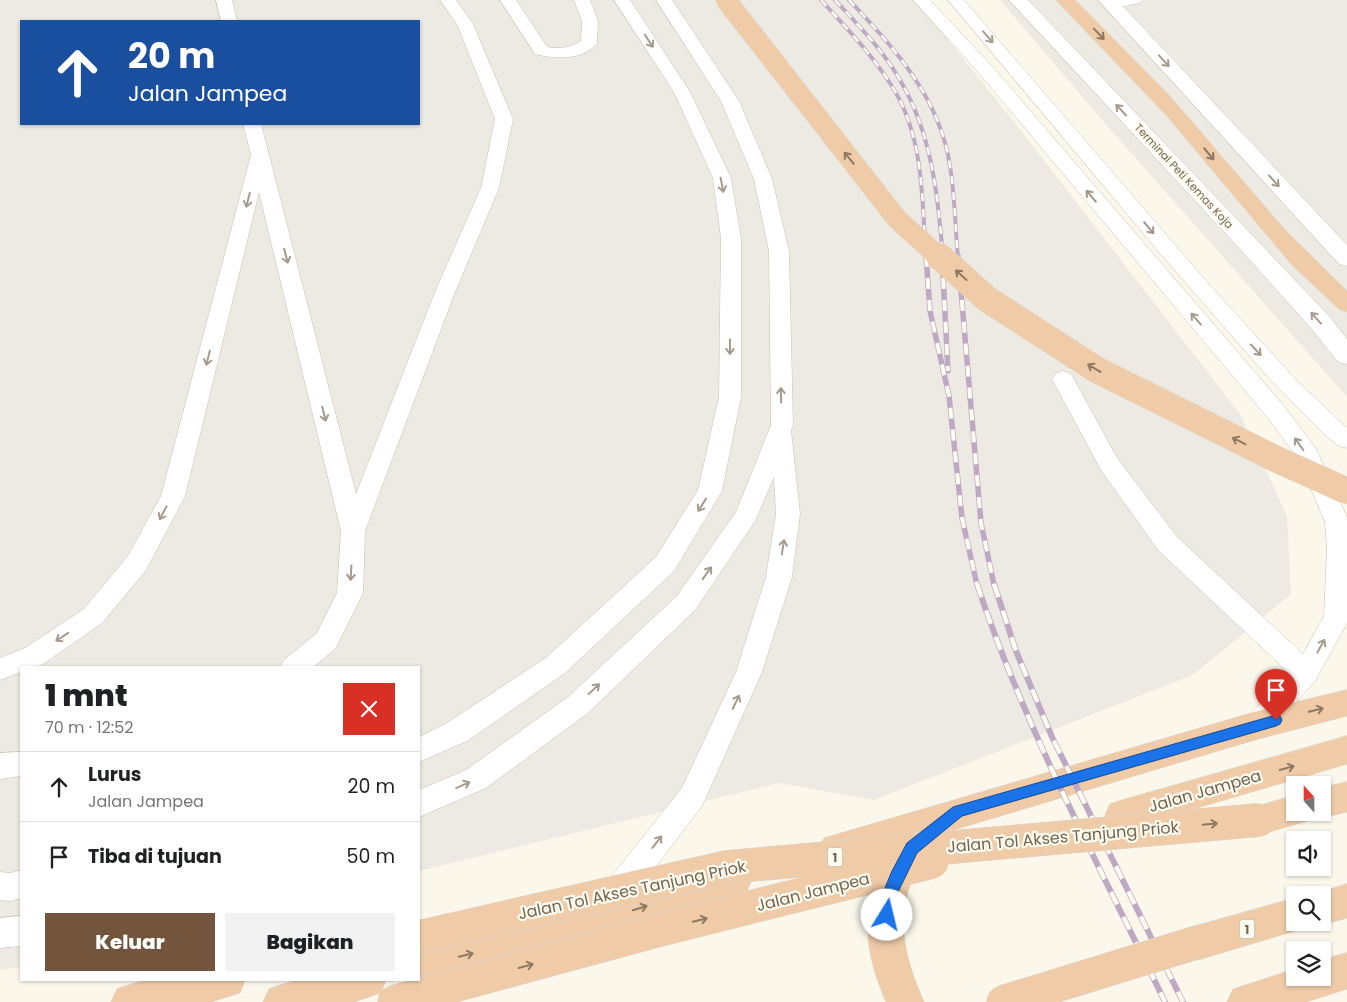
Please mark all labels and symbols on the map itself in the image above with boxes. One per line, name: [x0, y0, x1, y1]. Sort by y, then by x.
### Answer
one-way arrow: [1093, 28, 1105, 41]
one-way arrow: [982, 30, 994, 43]
one-way arrow: [644, 33, 654, 47]
one-way arrow: [1158, 55, 1170, 68]
one-way arrow: [1116, 104, 1128, 116]
street label: Terminal Peti Kemas Koja: [1131, 120, 1237, 232]
one-way arrow: [1203, 148, 1214, 161]
one-way arrow: [844, 152, 855, 165]
one-way arrow: [1268, 175, 1280, 188]
one-way arrow: [718, 176, 728, 192]
one-way arrow: [1085, 189, 1096, 202]
one-way arrow: [243, 192, 252, 208]
one-way arrow: [1143, 221, 1154, 234]
one-way arrow: [281, 247, 291, 263]
one-way arrow: [954, 270, 967, 281]
one-way arrow: [1310, 311, 1322, 324]
one-way arrow: [1190, 313, 1202, 326]
one-way arrow: [725, 338, 735, 354]
one-way arrow: [1251, 343, 1262, 356]
one-way arrow: [203, 349, 212, 365]
one-way arrow: [1088, 362, 1102, 372]
one-way arrow: [777, 387, 786, 403]
one-way arrow: [320, 405, 329, 421]
one-way arrow: [1232, 436, 1247, 445]
one-way arrow: [1294, 438, 1305, 452]
one-way arrow: [697, 497, 707, 511]
one-way arrow: [158, 506, 168, 521]
one-way arrow: [779, 539, 789, 555]
one-way arrow: [346, 564, 355, 580]
one-way arrow: [702, 566, 712, 580]
one-way arrow: [55, 632, 69, 642]
one-way arrow: [1316, 639, 1326, 654]
pin: [1255, 669, 1297, 720]
one-way arrow: [588, 683, 601, 695]
one-way arrow: [731, 694, 741, 709]
one-way arrow: [1308, 705, 1324, 715]
one-way arrow: [1278, 762, 1294, 772]
street label: Jalan Jampea: [1146, 764, 1264, 818]
north arrow: [1286, 776, 1331, 821]
one-way arrow: [455, 779, 470, 789]
street label: Jalan Tol Akses Tanjung Priok: [946, 815, 1181, 859]
one-way arrow: [1202, 819, 1218, 829]
one-way arrow: [651, 836, 662, 849]
road number: 1: [828, 848, 842, 866]
street label: Jalan Tol Akses Tanjung Priok: [516, 854, 749, 925]
street label: Jalan Jampea: [754, 867, 872, 917]
position arrow: [860, 888, 912, 940]
one-way arrow: [631, 903, 647, 913]
one-way arrow: [691, 915, 707, 924]
road number: 1: [1240, 920, 1254, 939]
one-way arrow: [458, 950, 474, 959]
one-way arrow: [517, 961, 533, 970]

